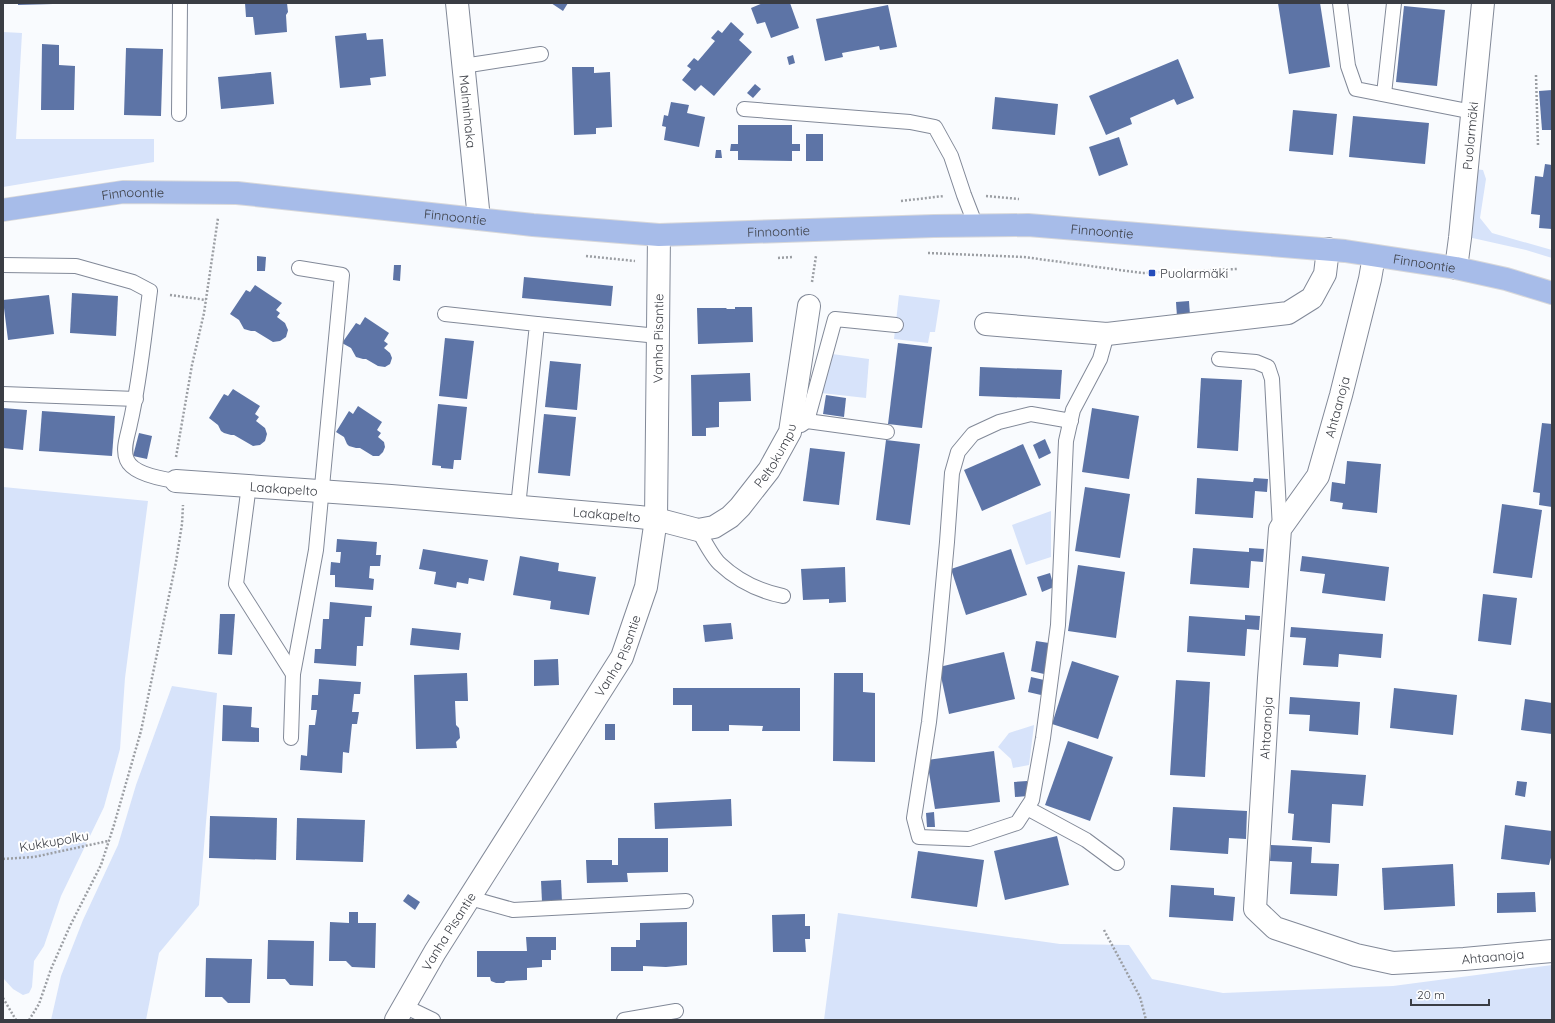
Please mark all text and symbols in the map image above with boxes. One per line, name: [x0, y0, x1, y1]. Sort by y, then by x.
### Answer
street label: Malminhaka: [456, 74, 480, 149]
street label: Puolarmäki: [1459, 101, 1481, 171]
street label: Finnoontie: [100, 184, 164, 203]
street label: Finnoontie: [423, 205, 488, 228]
street label: Finnoontie: [1070, 221, 1134, 242]
street label: Finnoontie: [747, 222, 810, 240]
street label: Finnoontie: [1392, 250, 1457, 276]
place label: Puolarmäki: [1160, 265, 1228, 281]
marker: Puolarmäki: [1147, 268, 1157, 278]
street label: Vanha Pisantie: [649, 294, 666, 383]
street label: Ahtaanoja: [1321, 375, 1353, 439]
street label: Peltokumpu: [750, 423, 799, 491]
street label: Laakapelto: [249, 478, 318, 499]
street label: Laakapelto: [572, 503, 641, 525]
street label: Vanha Pisantie: [591, 613, 644, 700]
street label: Ahtaanoja: [1256, 696, 1276, 760]
street label: Kukkupolku: [18, 827, 90, 855]
street label: Vanha Pisantie: [418, 889, 479, 973]
street label: Ahtaanoja: [1461, 946, 1525, 967]
scale bar: [1411, 981, 1489, 1007]
text: 20 m: [1417, 987, 1445, 1002]

